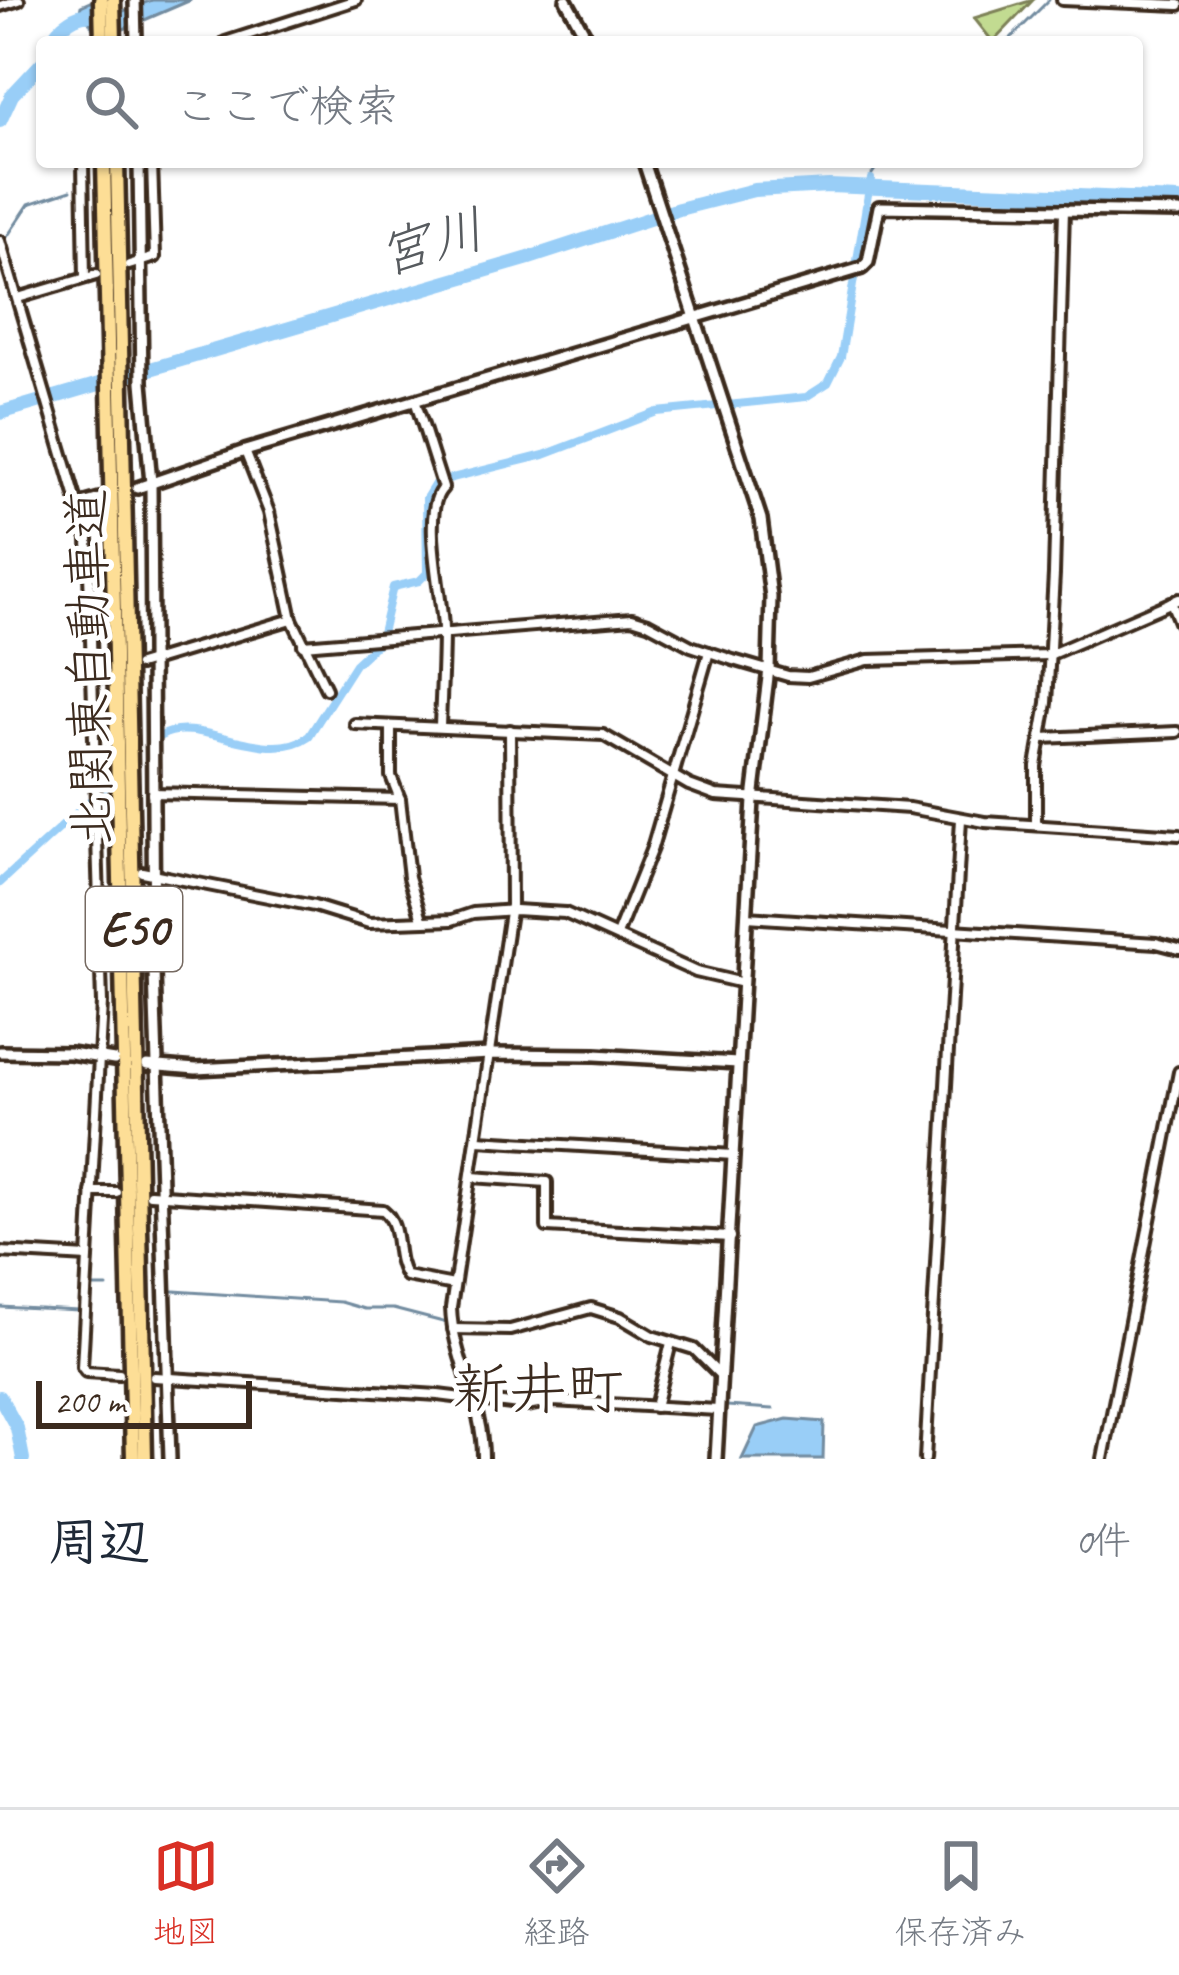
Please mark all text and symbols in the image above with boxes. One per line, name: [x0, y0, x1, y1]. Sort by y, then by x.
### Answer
search box: [36, 36, 1143, 168]
icon: search: [78, 69, 144, 135]
text: ここで検索: [174, 78, 399, 135]
water label: 宮川: [370, 194, 492, 290]
street label: 北関東自動車道: [54, 488, 124, 846]
road number: E50: [86, 887, 182, 971]
district label: 新井町: [453, 1353, 624, 1425]
scale bar: [36, 1375, 252, 1428]
text: 200 m: [54, 1381, 125, 1423]
text: 周辺: [48, 1510, 150, 1574]
text: 0件: [1074, 1517, 1131, 1566]
tab: 地図: [153, 1833, 219, 1953]
tab: 経路: [524, 1833, 590, 1953]
tab: 保存済み: [895, 1833, 1027, 1953]

